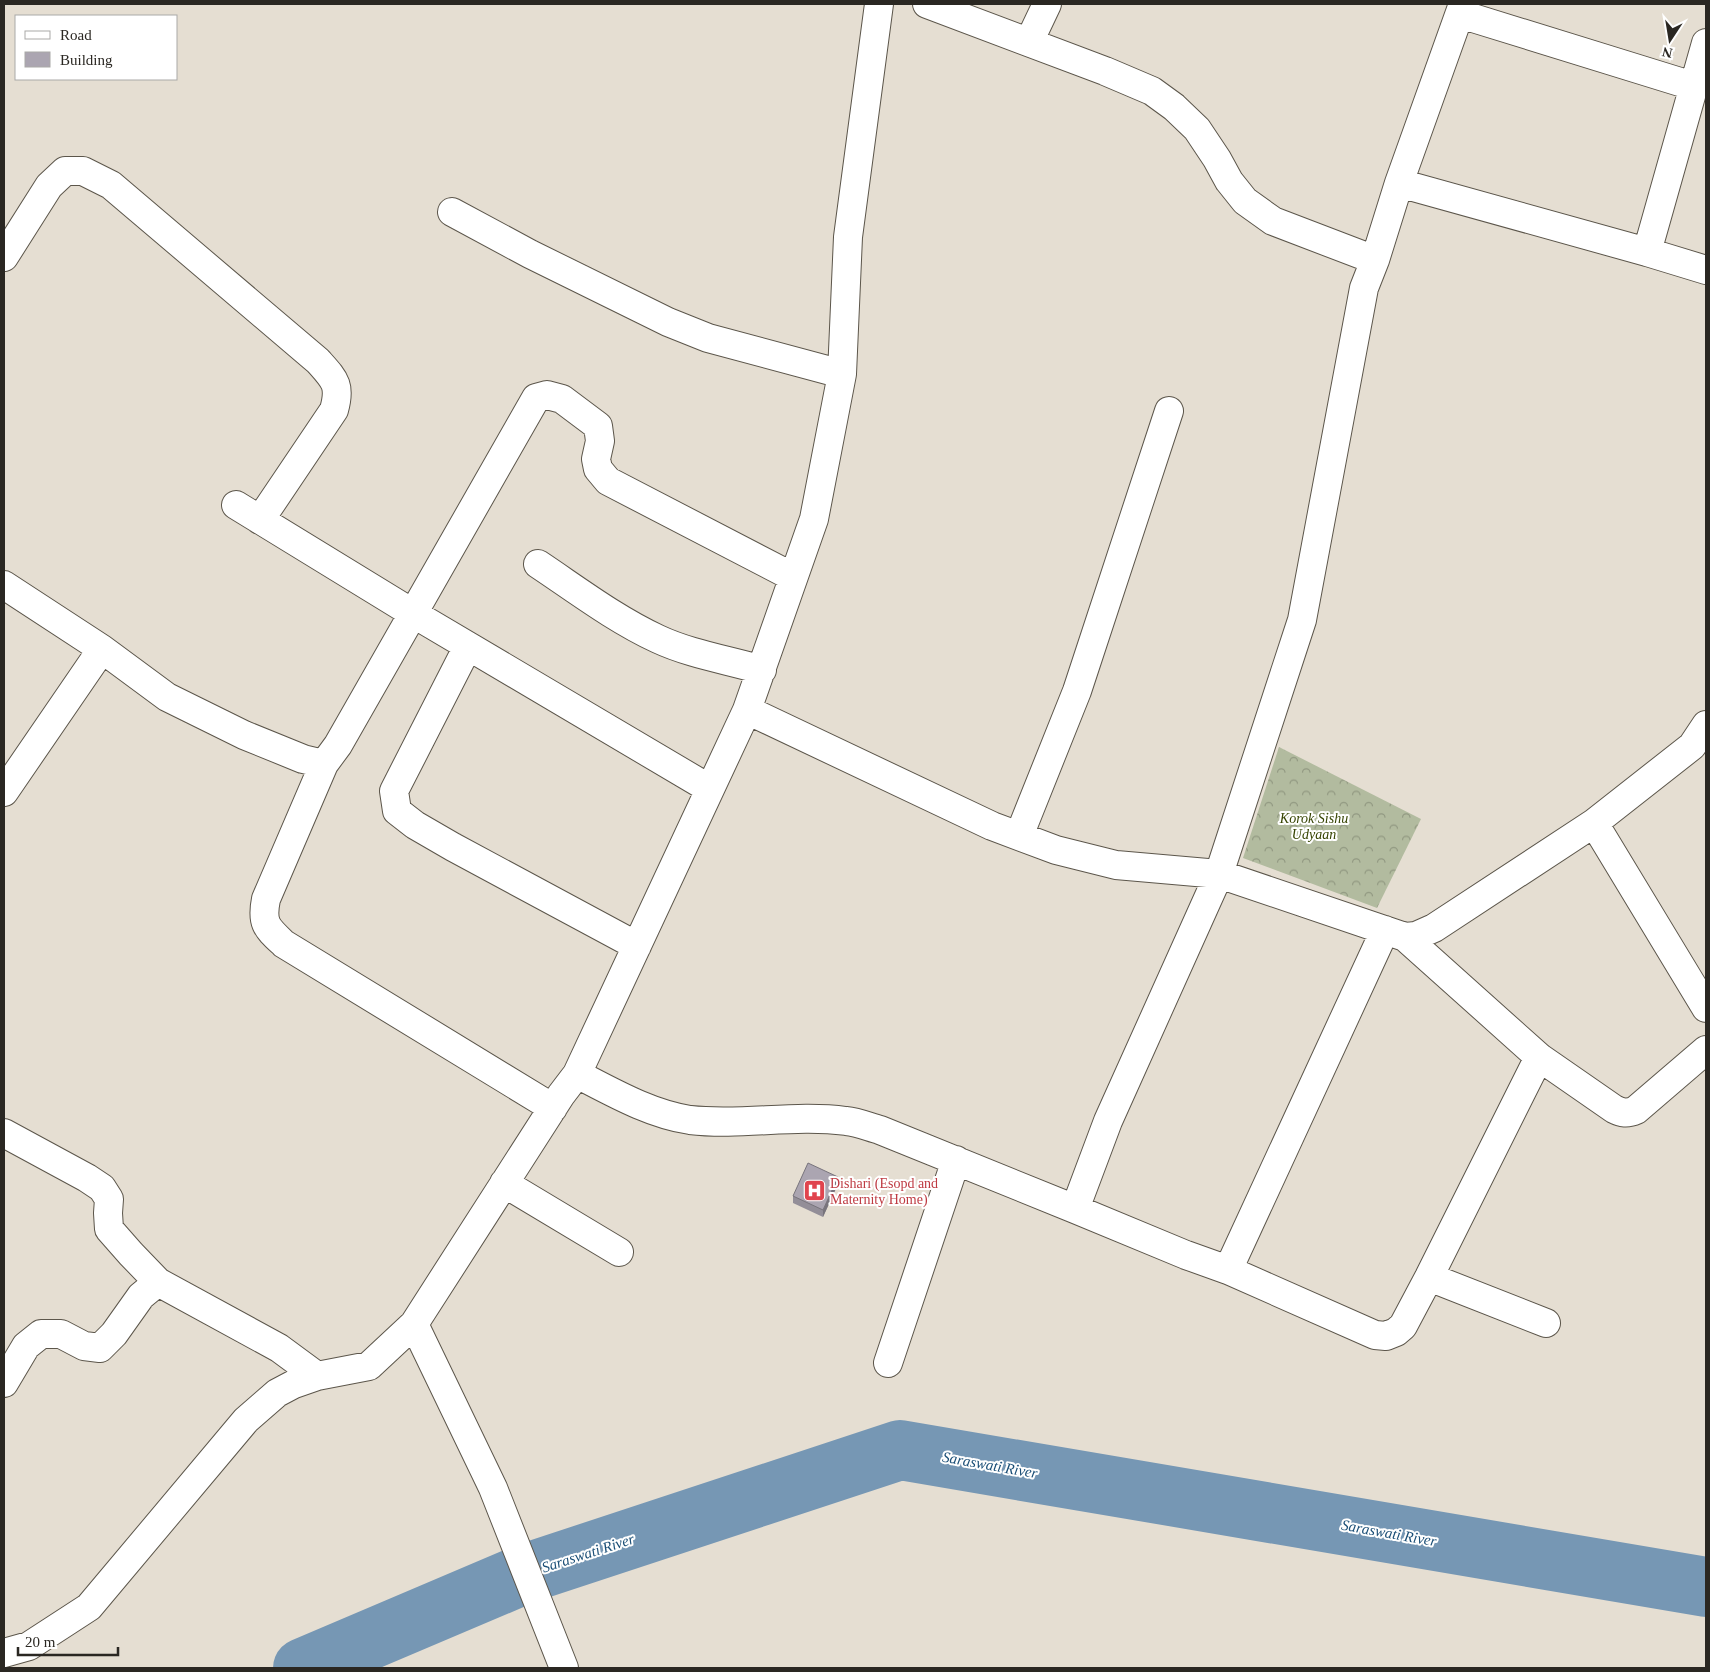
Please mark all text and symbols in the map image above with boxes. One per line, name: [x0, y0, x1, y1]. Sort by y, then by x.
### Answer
legend: [15, 15, 178, 80]
north arrow: [1645, 15, 1695, 65]
text: Road: [60, 27, 92, 43]
text: N: [1661, 44, 1674, 61]
text: Building: [60, 52, 113, 68]
park label: Korok Sishu Udyaan: [1279, 811, 1348, 842]
place label: Dishari (Esopd and Maternity Home): [830, 1176, 938, 1208]
hospital icon: Dishari (Esopd and Maternity Home): [802, 1179, 826, 1203]
water label: Saraswati River: [941, 1449, 1039, 1481]
water label: Saraswati River: [1340, 1517, 1438, 1549]
water label: Saraswati River: [540, 1530, 636, 1575]
scale bar: [18, 1624, 118, 1656]
text: 20 m: [25, 1634, 56, 1650]

